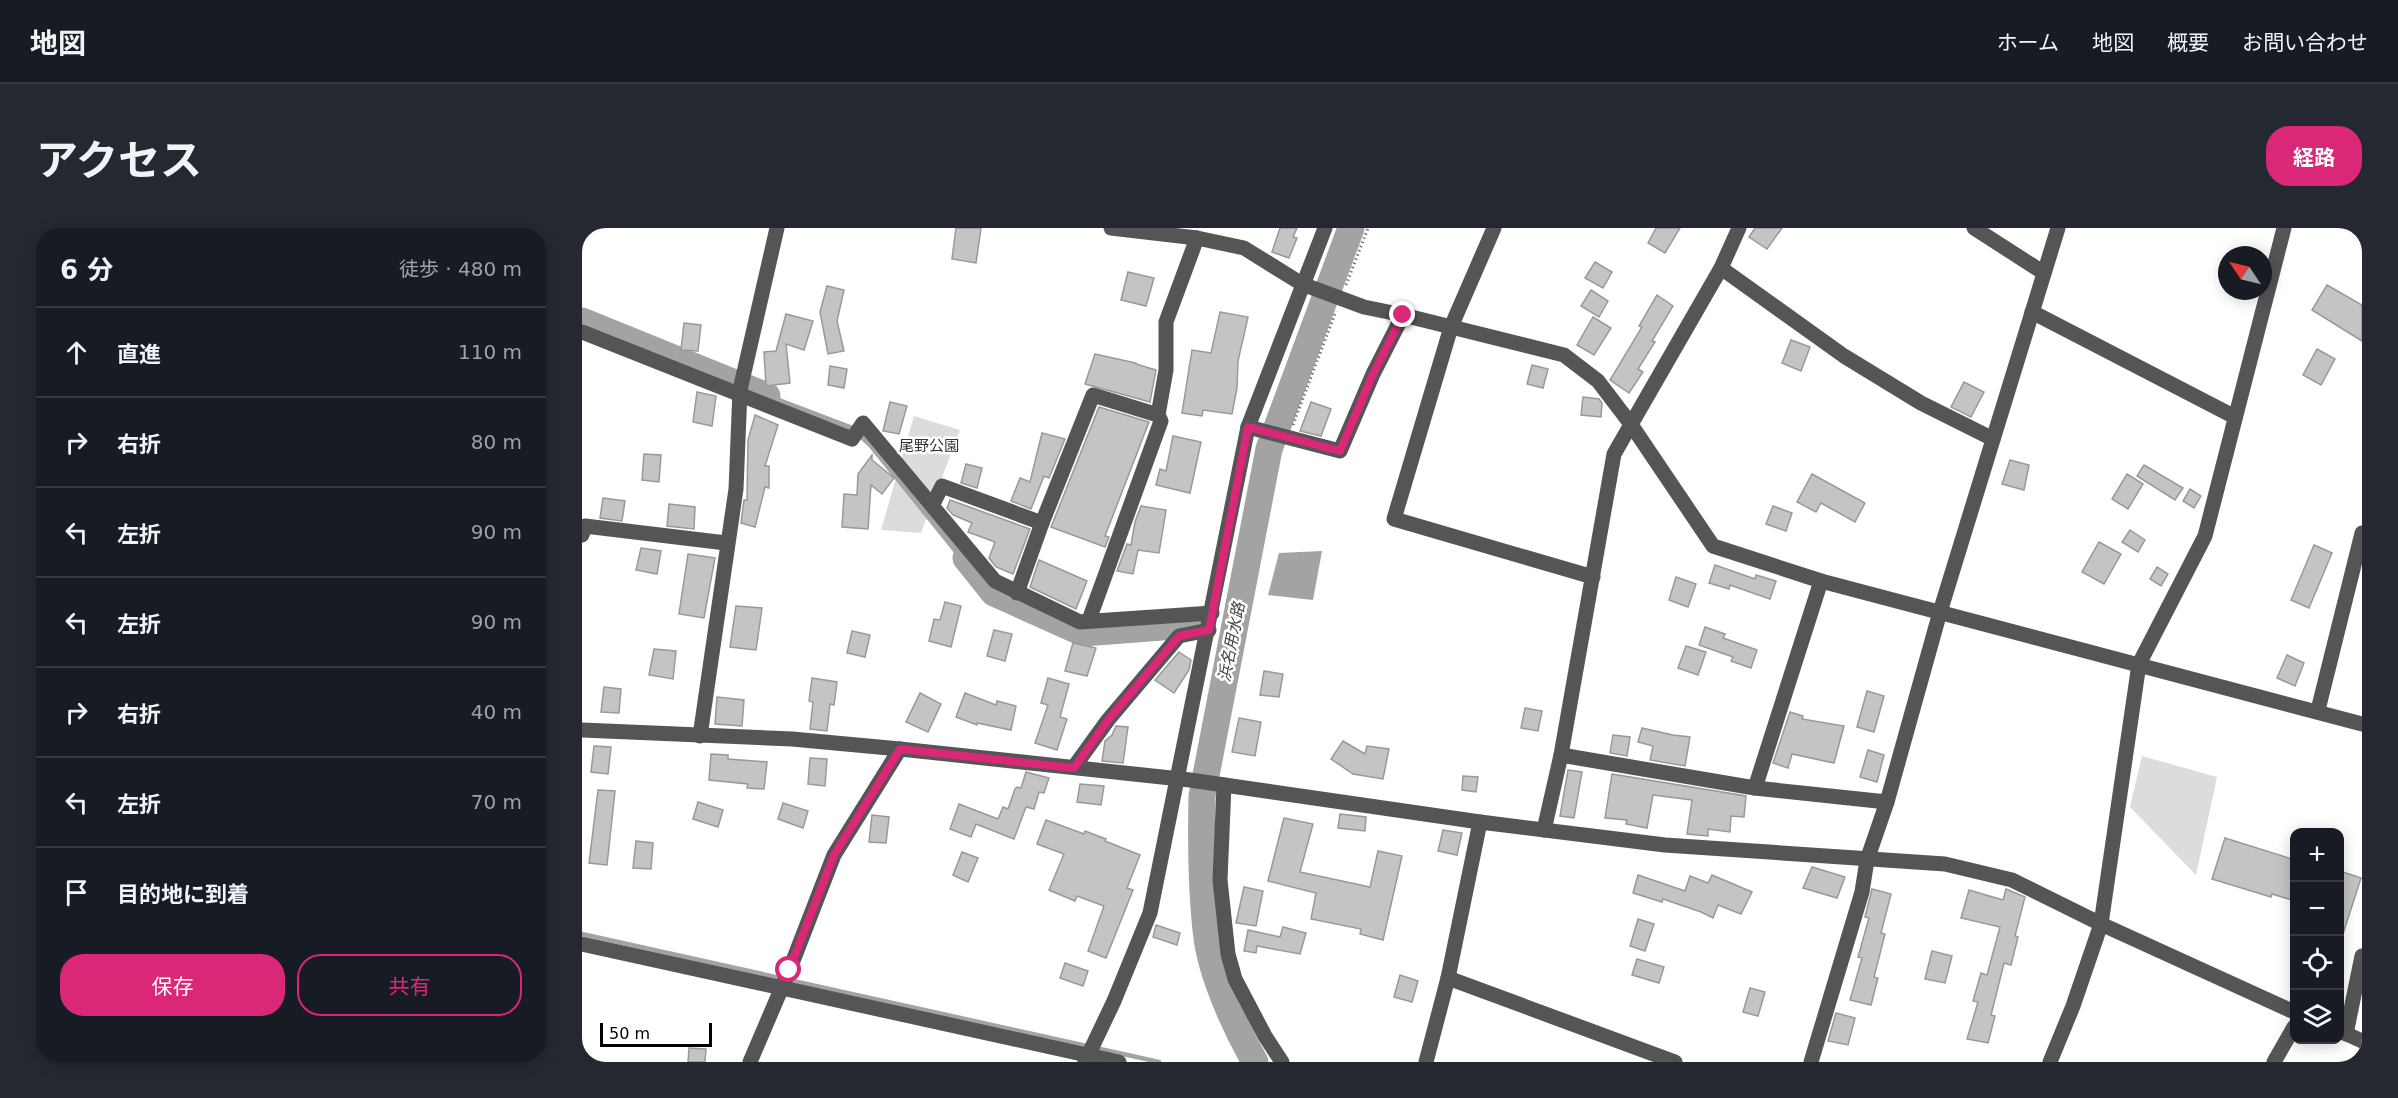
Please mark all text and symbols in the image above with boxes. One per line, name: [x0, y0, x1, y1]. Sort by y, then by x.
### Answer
text: 地図: [30, 27, 86, 60]
text: ホーム: [1997, 31, 2059, 55]
text: 地図: [2092, 31, 2134, 55]
text: 概要: [2167, 31, 2209, 55]
text: お問い合わせ: [2242, 31, 2368, 55]
button: 経路: [2266, 126, 2362, 186]
text: アクセス: [36, 136, 202, 185]
north arrow: [2218, 246, 2272, 300]
text: 6 分: [60, 255, 113, 285]
text: 徒歩 · 480 m: [399, 257, 522, 281]
route end: [1389, 301, 1415, 327]
icon: ahead: [60, 336, 93, 369]
text: 110 m: [458, 340, 522, 364]
text: 直進: [117, 342, 161, 367]
icon: right: [60, 426, 93, 459]
text: 80 m: [471, 430, 522, 454]
text: 右折: [117, 432, 161, 457]
park label: 尾野公園: [899, 437, 959, 455]
icon: left: [60, 516, 93, 549]
text: 90 m: [471, 520, 522, 544]
text: 左折: [117, 522, 161, 547]
water label: 浜名用水路: [1215, 599, 1249, 683]
icon: left: [60, 606, 93, 639]
text: 90 m: [471, 610, 522, 634]
text: 左折: [117, 612, 161, 637]
icon: right: [60, 696, 93, 729]
text: 40 m: [471, 700, 522, 724]
text: 右折: [117, 702, 161, 727]
icon: left: [60, 786, 93, 819]
text: 70 m: [471, 790, 522, 814]
text: 左折: [117, 792, 161, 817]
map controls: [2290, 828, 2344, 1044]
button: +: [2290, 828, 2344, 882]
icon: arrive: [60, 876, 93, 909]
text: 目的地に到着: [117, 882, 249, 907]
button: −: [2290, 882, 2344, 936]
button: locate: [2290, 936, 2344, 990]
button: 保存: [60, 954, 285, 1016]
button: 共有: [297, 954, 522, 1016]
route start: [775, 956, 801, 982]
button: layers: [2290, 990, 2344, 1044]
scale bar: [600, 1020, 712, 1048]
text: 50 m: [609, 1024, 650, 1043]

